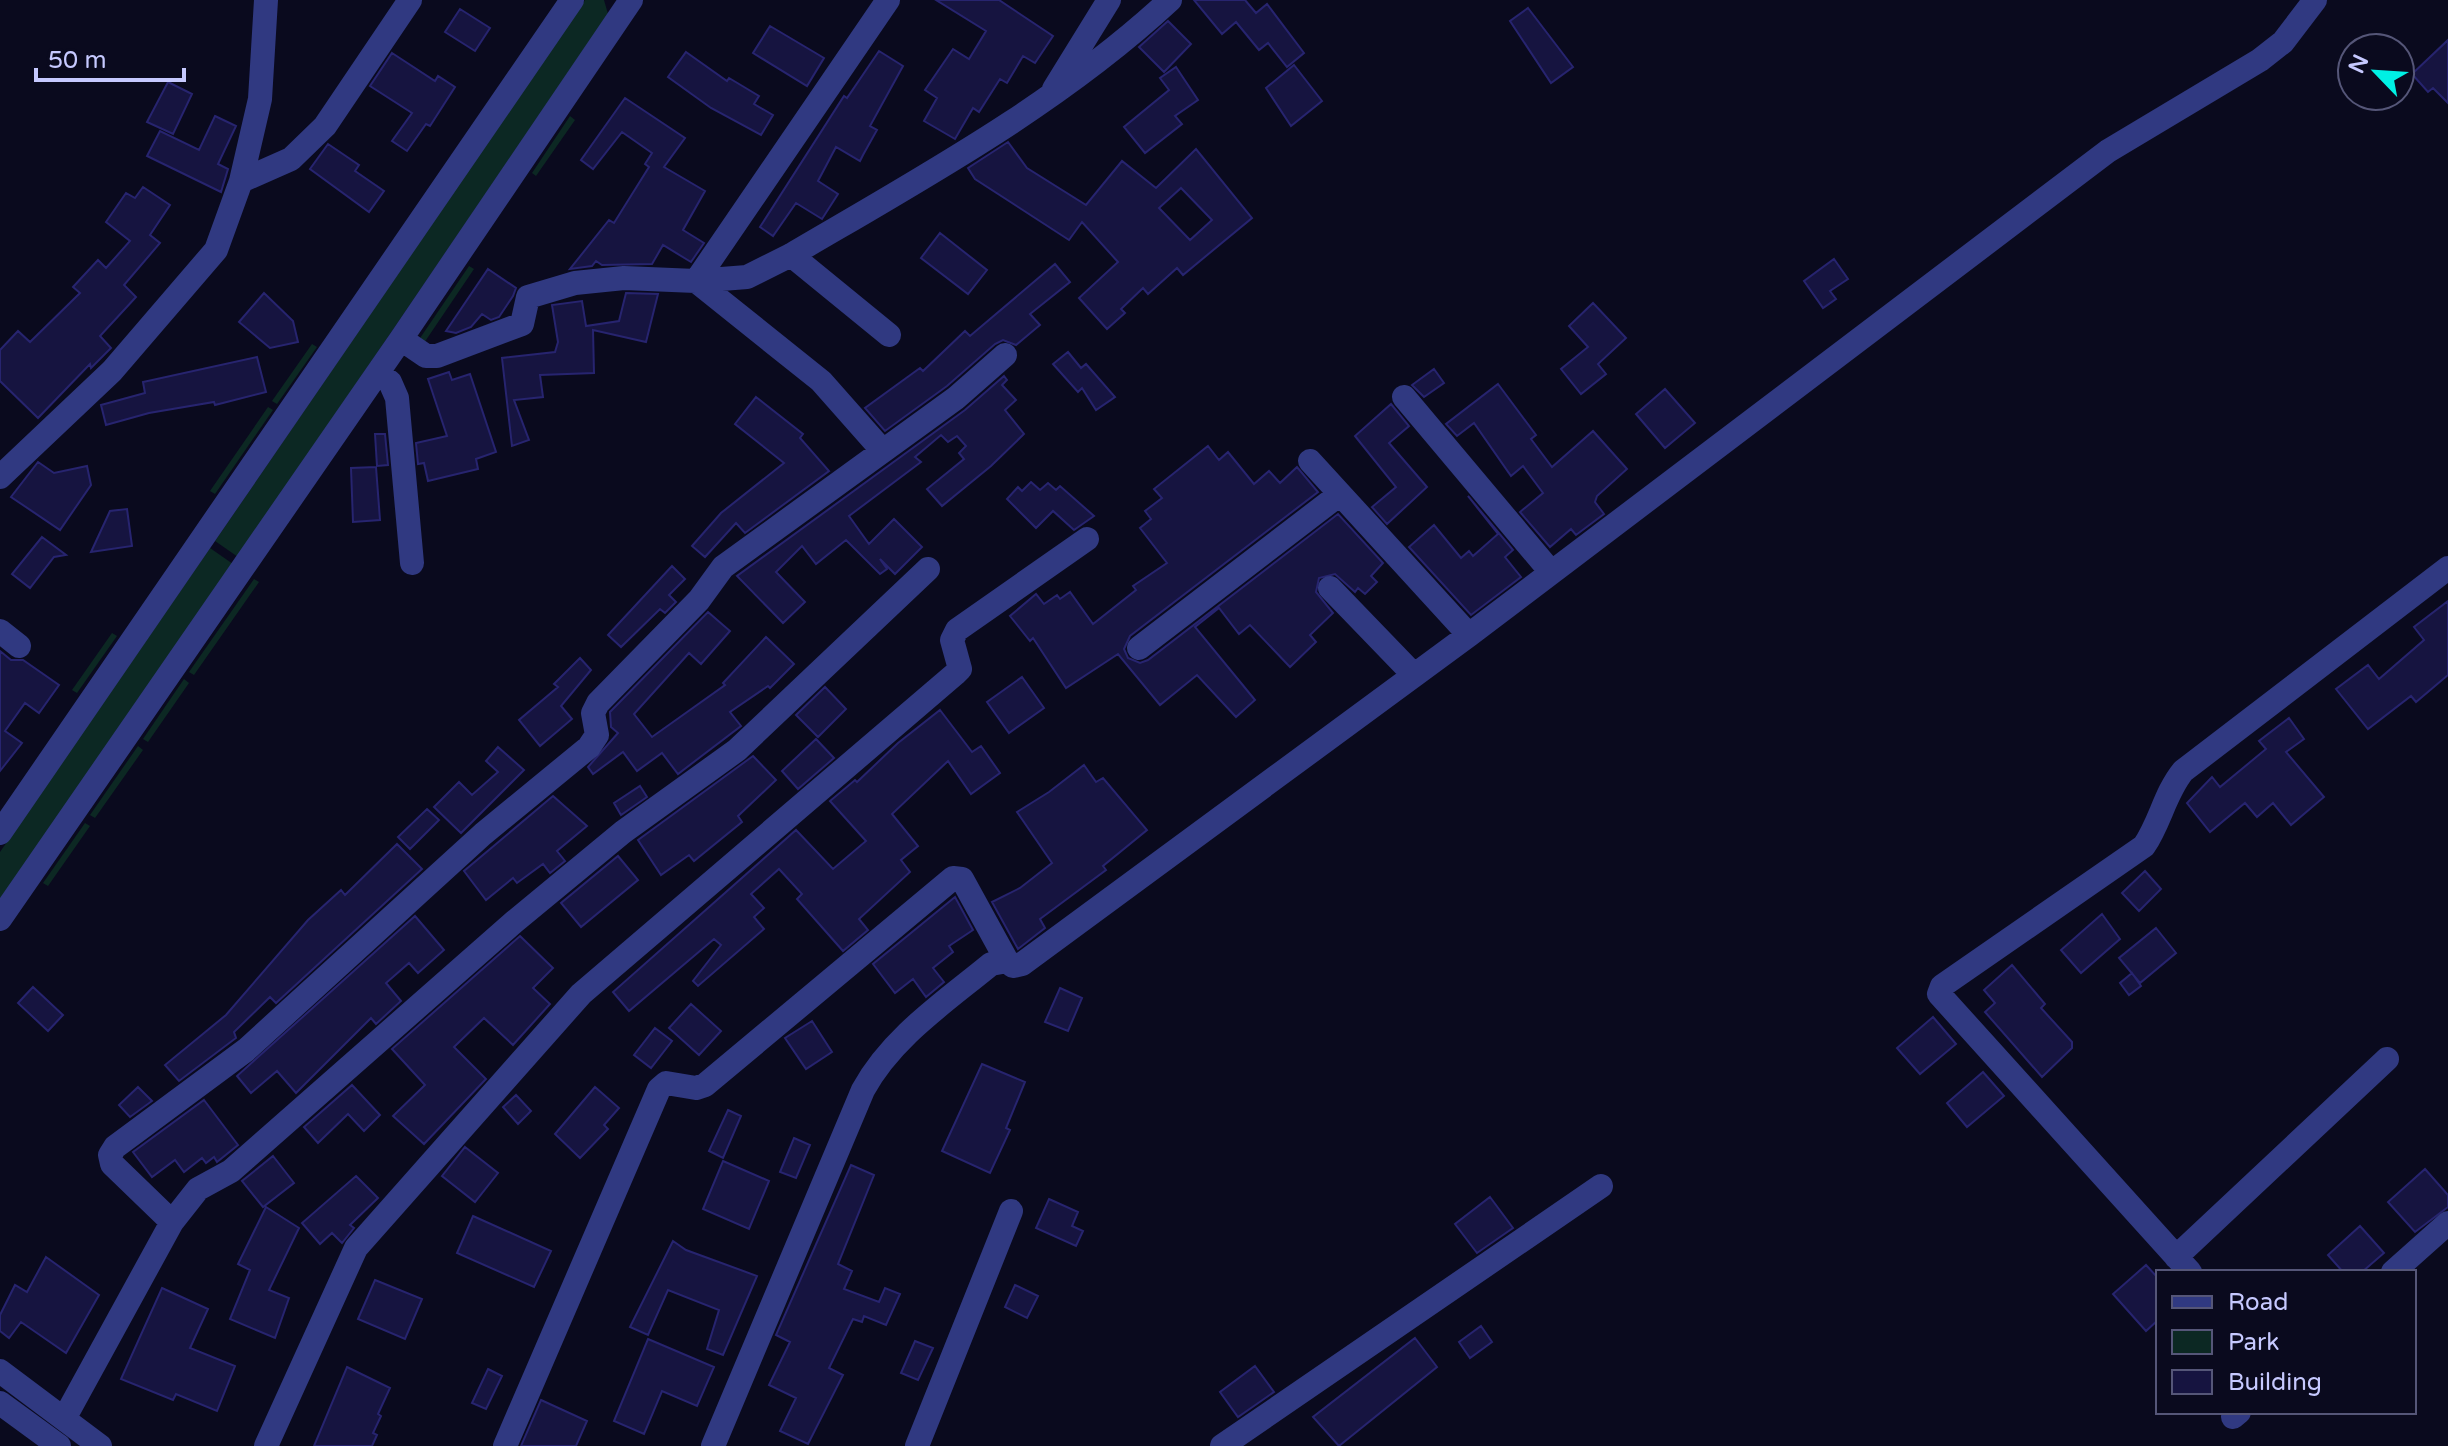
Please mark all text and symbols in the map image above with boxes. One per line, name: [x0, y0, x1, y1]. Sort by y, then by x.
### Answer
scale bar: [36, 32, 184, 82]
north arrow: [2336, 32, 2416, 112]
text: 50 m: [48, 46, 106, 75]
text: N: [2343, 50, 2374, 77]
legend: [2156, 1270, 2416, 1414]
text: Road: [2228, 1288, 2288, 1317]
text: Park: [2228, 1328, 2279, 1357]
text: Building: [2228, 1368, 2322, 1397]

